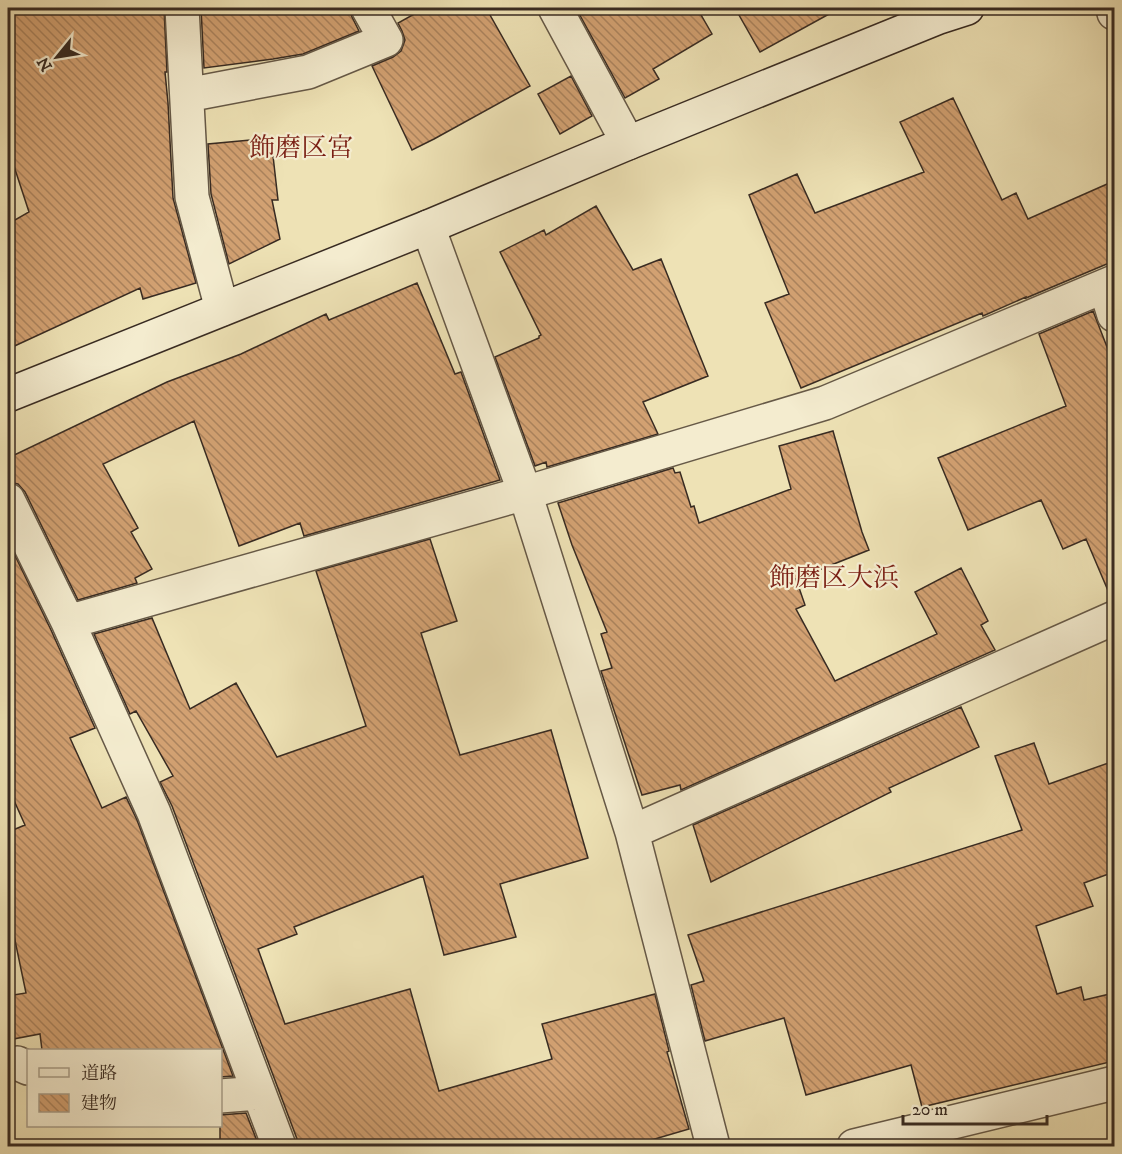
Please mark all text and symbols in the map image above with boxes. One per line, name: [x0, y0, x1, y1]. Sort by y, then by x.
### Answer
north arrow: [27, 27, 87, 87]
text: N: [33, 53, 57, 75]
district label: 飾磨区宮: [249, 132, 353, 165]
district label: 飾磨区大浜: [769, 562, 899, 595]
legend: [27, 1049, 222, 1127]
text: 道路: [81, 1063, 117, 1085]
scale bar: [903, 1088, 1047, 1126]
text: 建物: [81, 1093, 117, 1115]
text: 20 m: [912, 1099, 948, 1121]

